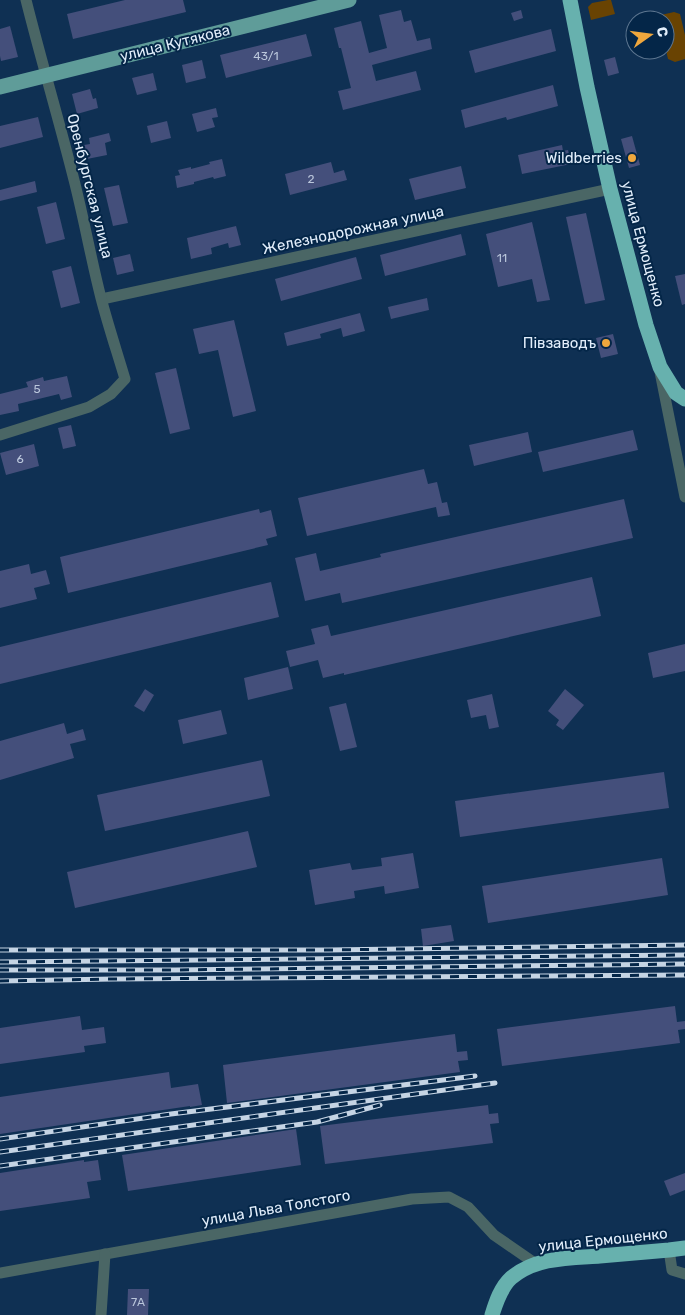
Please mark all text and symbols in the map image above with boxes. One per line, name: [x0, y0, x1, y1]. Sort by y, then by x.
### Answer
north arrow: [625, 10, 675, 60]
street label: улица Кутякова: [118, 21, 232, 65]
text: С: [653, 25, 672, 39]
house number: 43/1: [253, 49, 279, 63]
street label: Оренбургская улица: [63, 112, 117, 260]
place label: Wildberries: [545, 149, 622, 167]
marker: Wildberries: [626, 152, 638, 164]
house number: 2: [307, 172, 315, 186]
street label: улица Ермощенко: [618, 179, 668, 309]
street label: Железнодорожная улица: [261, 202, 445, 258]
house number: 11: [497, 251, 507, 265]
place label: Пiвзаводъ: [523, 334, 596, 352]
marker: Пiвзаводъ: [600, 337, 612, 349]
house number: 5: [33, 382, 41, 396]
house number: 6: [16, 452, 24, 466]
street label: улица Льва Толстого: [200, 1186, 352, 1230]
street label: улица Ермощенко: [538, 1224, 668, 1256]
house number: 7А: [131, 1295, 145, 1309]

